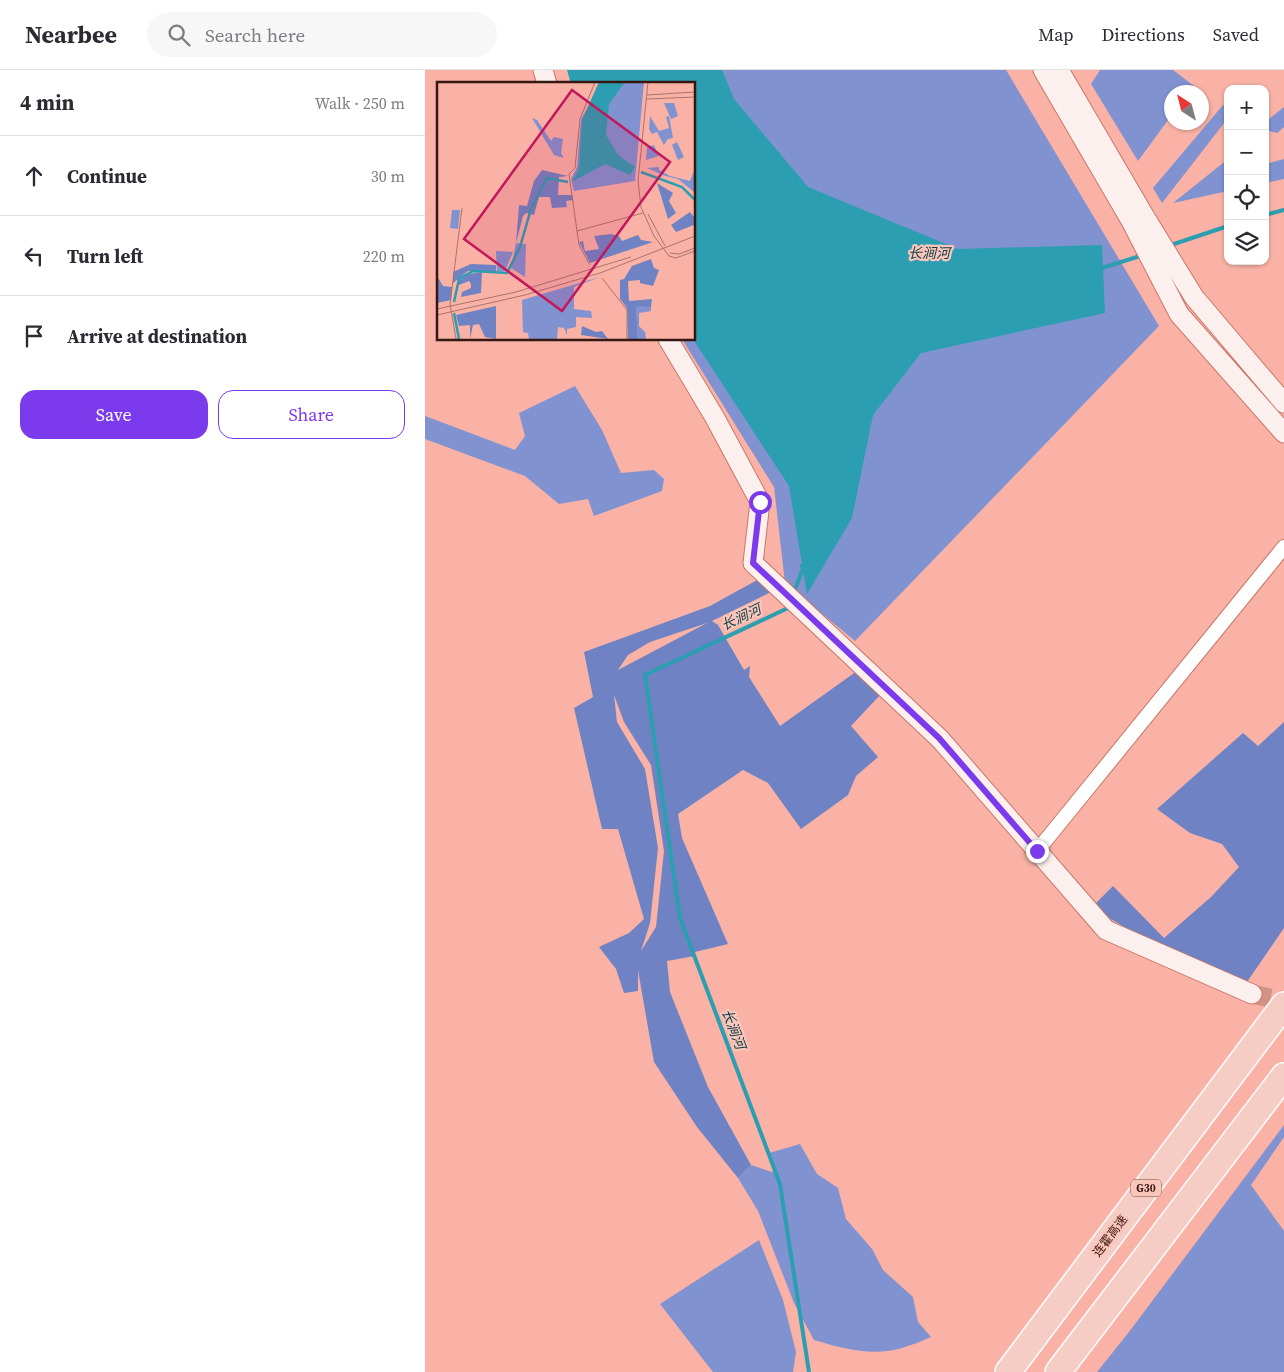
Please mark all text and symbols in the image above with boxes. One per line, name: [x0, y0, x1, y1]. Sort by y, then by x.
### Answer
search box: [147, 12, 497, 57]
text: Nearbee: [25, 18, 117, 51]
icon: search: [165, 21, 193, 49]
text: Search here: [205, 22, 305, 48]
text: Map: [1038, 22, 1074, 47]
text: Directions: [1102, 22, 1185, 47]
text: Saved: [1213, 22, 1259, 47]
inset map: [437, 82, 695, 340]
north arrow: [1164, 85, 1209, 130]
map controls: [1224, 85, 1269, 265]
button: +: [1224, 85, 1269, 130]
text: 4 min: [20, 88, 75, 117]
text: Walk · 250 m: [315, 92, 405, 114]
button: −: [1224, 130, 1269, 175]
icon: ahead: [20, 162, 48, 190]
text: Continue: [67, 163, 147, 189]
text: 30 m: [371, 165, 405, 187]
button: locate: [1224, 175, 1269, 220]
button: layers: [1224, 220, 1269, 265]
icon: left: [20, 242, 48, 270]
text: Turn left: [67, 243, 143, 269]
water label: 长涧河: [908, 243, 953, 263]
text: 220 m: [363, 245, 405, 267]
icon: arrive: [20, 322, 48, 350]
text: Arrive at destination: [67, 323, 247, 349]
button: Save: [20, 390, 208, 439]
button: Share: [218, 390, 405, 439]
route start: [749, 491, 772, 514]
water label: 长涧河: [718, 598, 767, 635]
route end: [1026, 840, 1049, 863]
water label: 长涧河: [717, 1006, 752, 1055]
road number: G30: [1131, 1180, 1161, 1196]
street label: 连霍高速: [1089, 1212, 1131, 1260]

